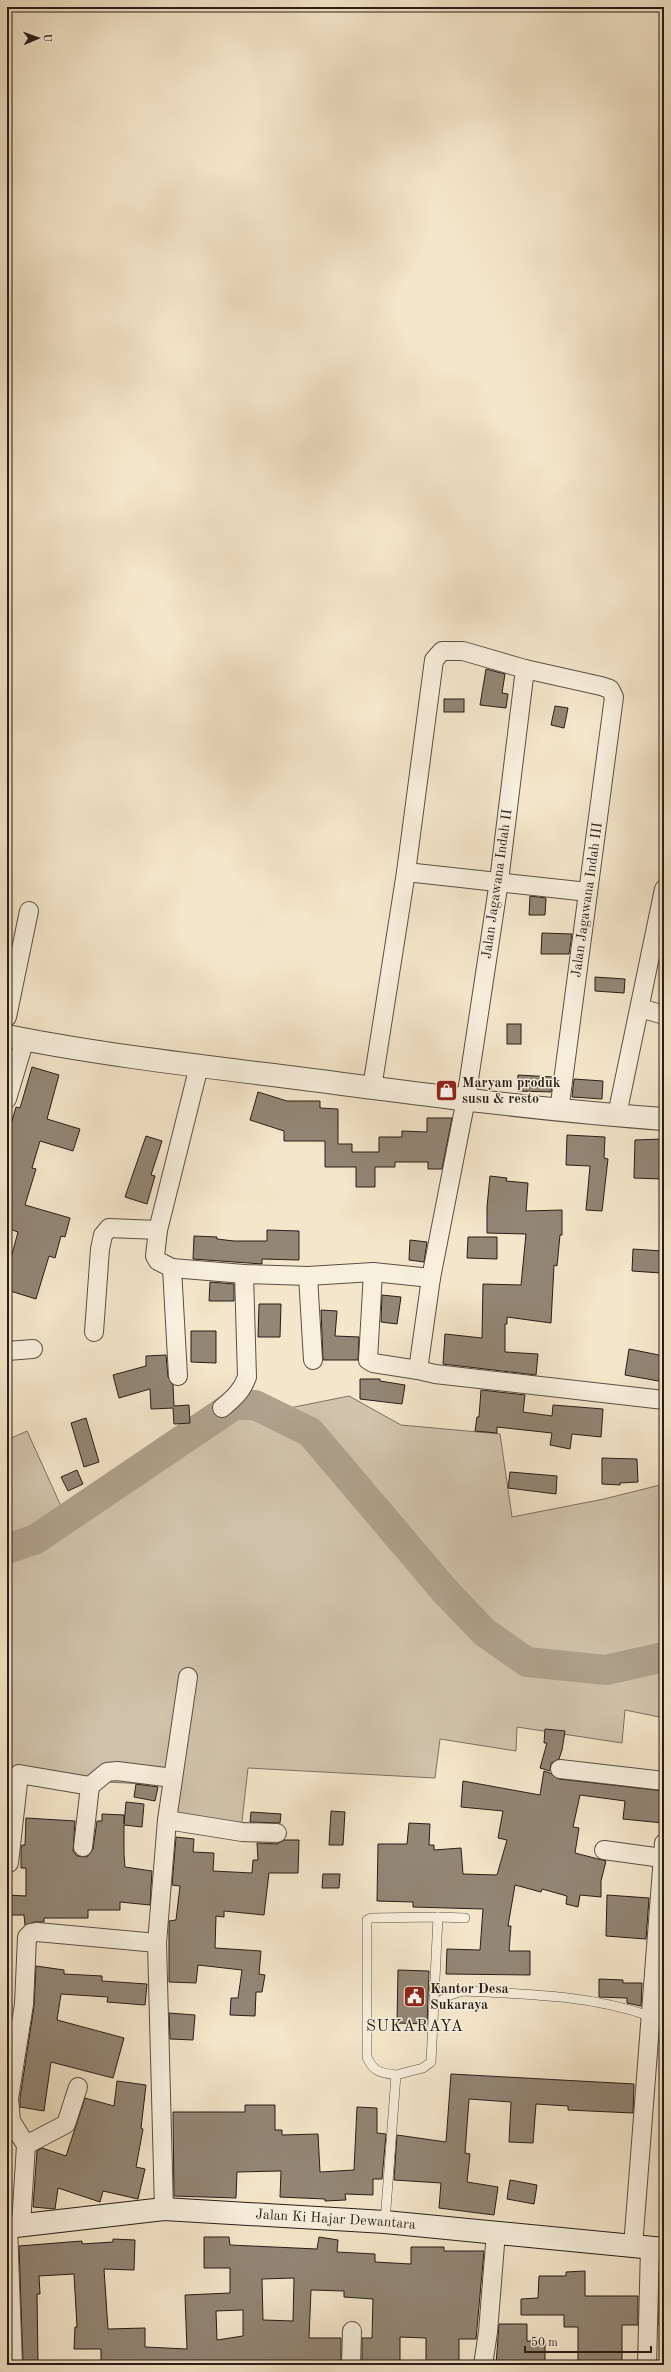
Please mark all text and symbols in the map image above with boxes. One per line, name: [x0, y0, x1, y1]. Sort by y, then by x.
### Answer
north arrow: [18, 18, 58, 58]
text: U: [41, 33, 52, 43]
street label: Jalan Jagawana Indah II: [480, 808, 514, 960]
street label: Jalan Jagawana Indah III: [569, 822, 605, 978]
place label: Maryam produk susu & resto: [462, 1076, 561, 1106]
shop icon: Maryam produk susu & resto: [433, 1078, 459, 1104]
place label: Kantor Desa Sukaraya: [430, 1982, 509, 2012]
public building icon: Kantor Desa Sukaraya: [401, 1984, 427, 2010]
district label: SUKARAYA: [366, 2019, 464, 2035]
street label: Jalan Ki Hajar Dewantara: [255, 2207, 417, 2232]
scale bar: [525, 2328, 651, 2354]
text: 50 m: [531, 2336, 558, 2349]

